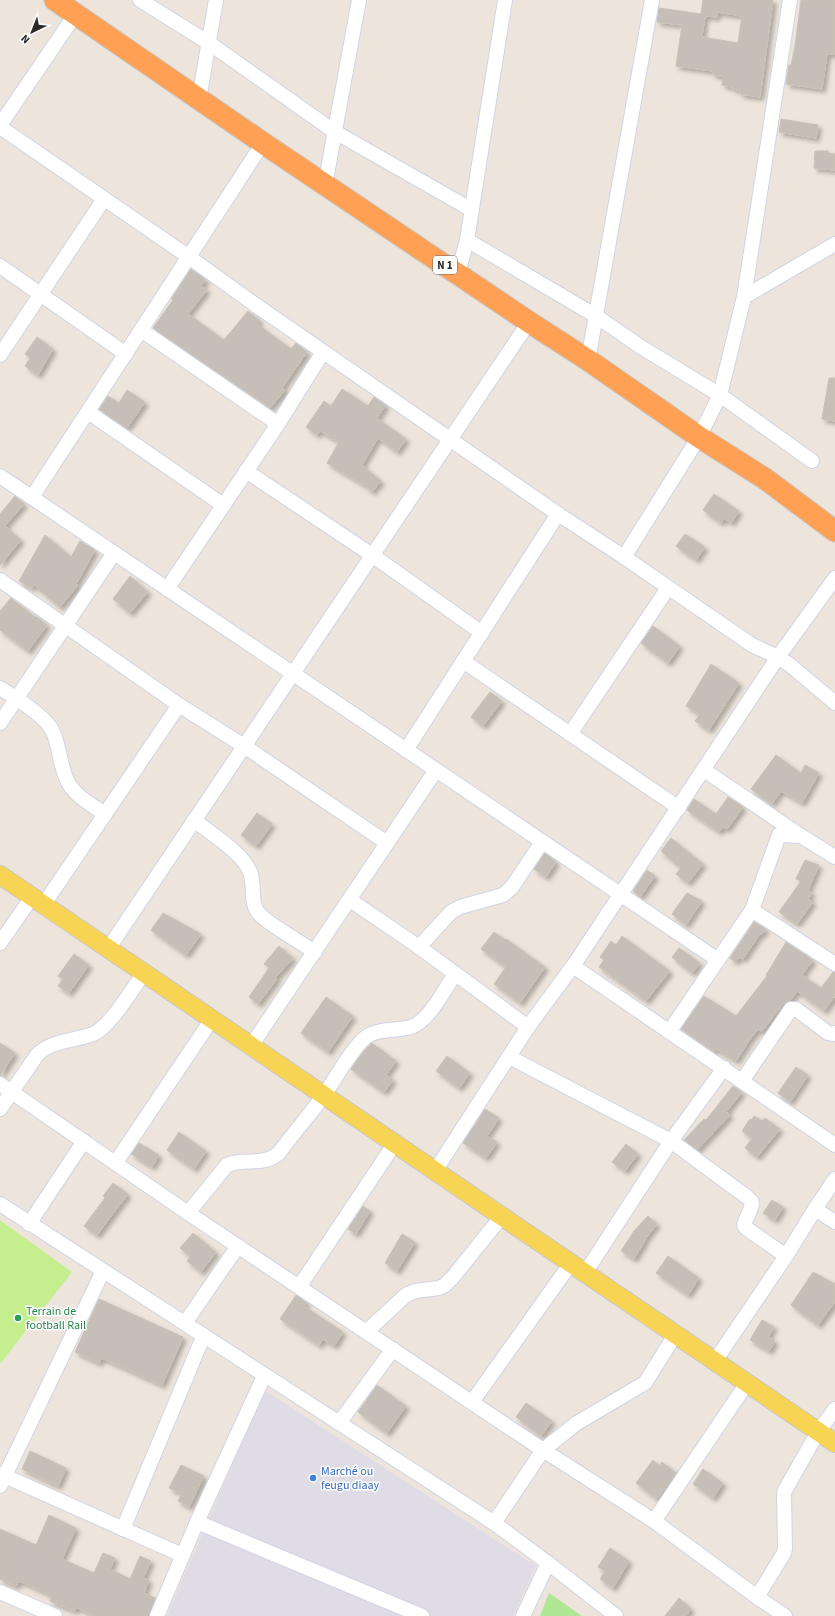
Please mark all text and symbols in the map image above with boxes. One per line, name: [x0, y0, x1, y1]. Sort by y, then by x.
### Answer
north arrow: [12, 12, 52, 52]
text: N: [18, 31, 33, 47]
road number: N 1: [433, 256, 457, 274]
place label: Terrain de football Rail: [26, 1303, 86, 1334]
marker: Terrain de football Rail: [13, 1313, 23, 1323]
place label: Marché ou feugu diaay: [321, 1463, 380, 1494]
marker: Marché ou feugu diaay: [308, 1473, 318, 1483]

